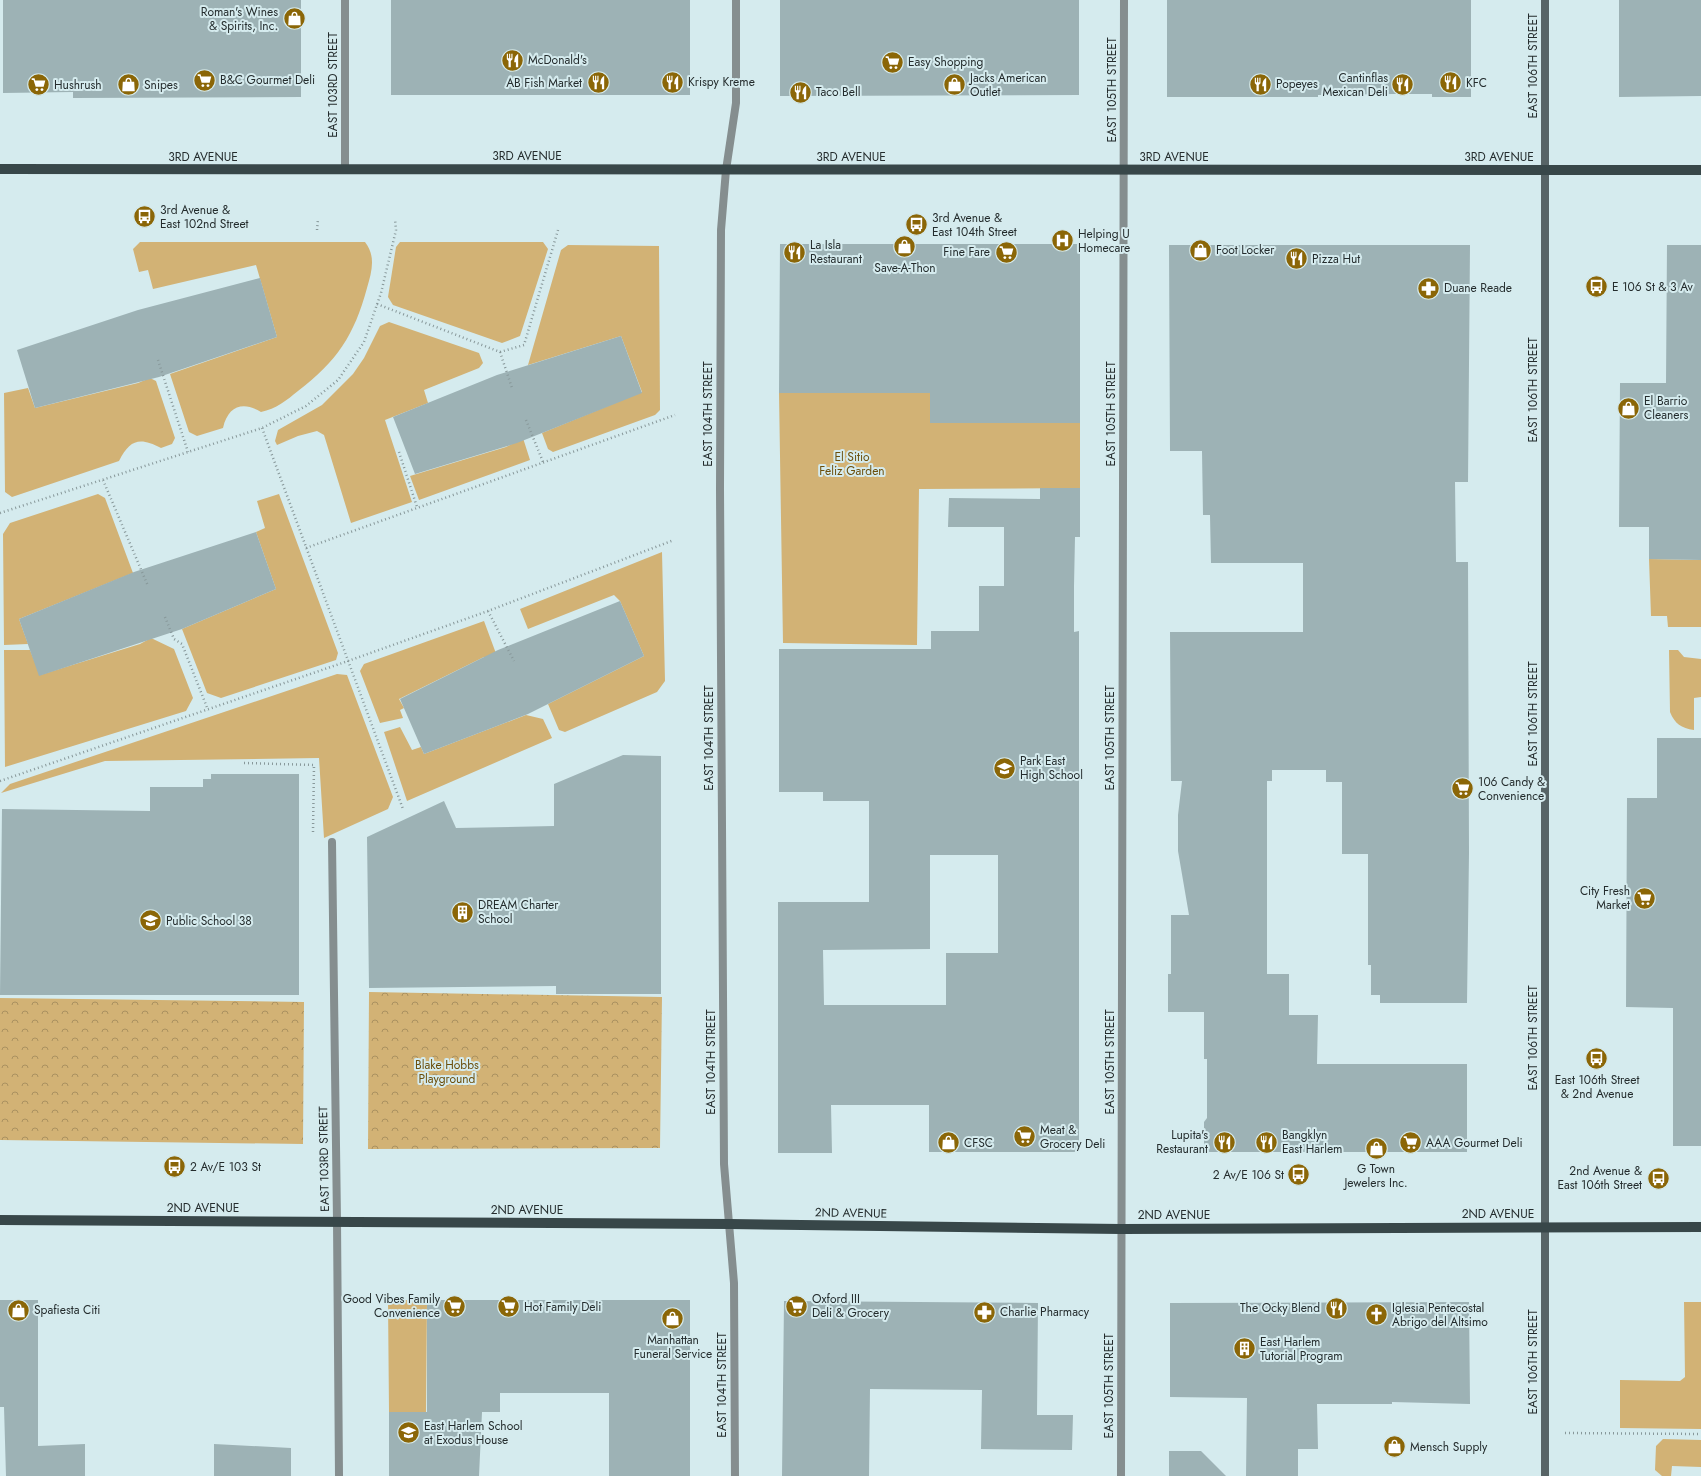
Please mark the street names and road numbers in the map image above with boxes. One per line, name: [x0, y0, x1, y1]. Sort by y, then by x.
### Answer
street label: EAST 106TH STREET: [1524, 13, 1542, 119]
street label: EAST 103RD STREET: [324, 32, 342, 138]
street label: EAST 105TH STREET: [1103, 37, 1121, 143]
street label: 3RD AVENUE: [492, 147, 562, 165]
street label: 3RD AVENUE: [168, 148, 238, 166]
street label: 3RD AVENUE: [816, 148, 886, 166]
street label: 3RD AVENUE: [1139, 148, 1209, 166]
street label: 3RD AVENUE: [1464, 148, 1534, 166]
street label: EAST 106TH STREET: [1524, 337, 1542, 443]
street label: EAST 104TH STREET: [699, 361, 717, 467]
street label: EAST 105TH STREET: [1102, 361, 1120, 467]
street label: EAST 106TH STREET: [1524, 661, 1542, 767]
street label: EAST 104TH STREET: [700, 685, 718, 791]
street label: EAST 105TH STREET: [1101, 685, 1119, 791]
street label: EAST 106TH STREET: [1524, 985, 1542, 1091]
street label: EAST 104TH STREET: [702, 1009, 720, 1115]
street label: EAST 105TH STREET: [1101, 1009, 1119, 1115]
street label: EAST 103RD STREET: [314, 1106, 334, 1212]
street label: 2ND AVENUE: [167, 1199, 239, 1217]
street label: 2ND AVENUE: [491, 1201, 563, 1219]
street label: 2ND AVENUE: [815, 1203, 887, 1223]
street label: 2ND AVENUE: [1462, 1205, 1534, 1223]
street label: 2ND AVENUE: [1138, 1206, 1210, 1224]
street label: EAST 106TH STREET: [1524, 1309, 1542, 1415]
street label: EAST 104TH STREET: [713, 1332, 731, 1438]
street label: EAST 105TH STREET: [1100, 1333, 1118, 1439]

